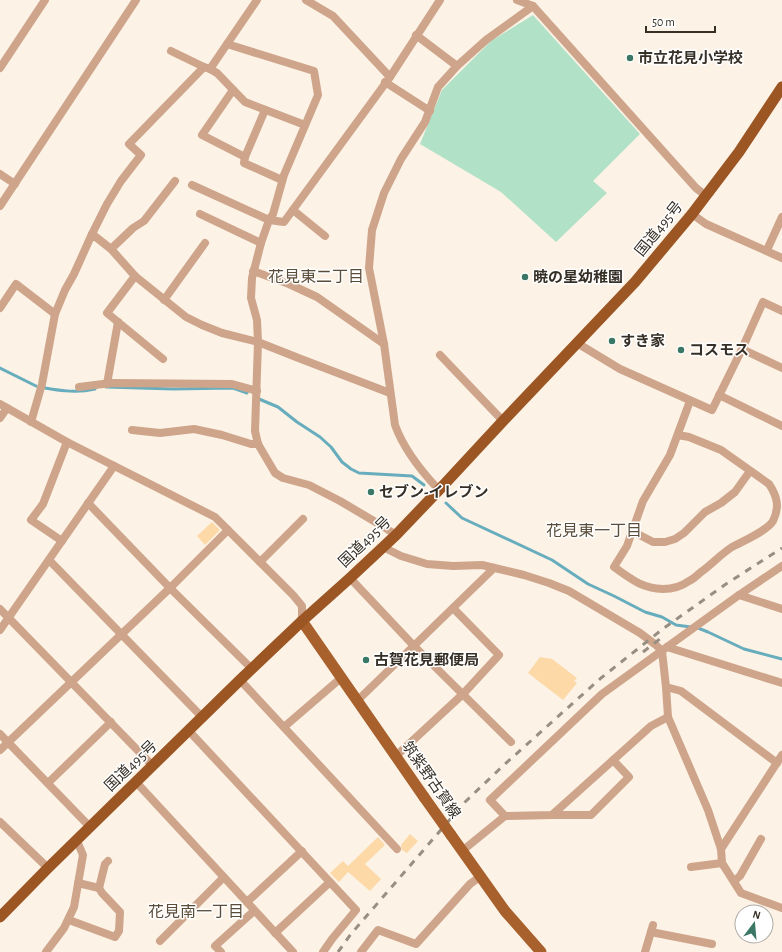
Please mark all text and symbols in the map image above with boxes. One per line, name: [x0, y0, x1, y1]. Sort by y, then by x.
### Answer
scale bar: [646, 8, 715, 34]
text: 50 m: [652, 16, 675, 28]
place label: 市立花見小学校: [638, 50, 743, 66]
marker: 市立花見小学校: [625, 53, 635, 63]
street label: 国道495号: [632, 198, 685, 259]
district label: 花見東二丁目: [268, 269, 364, 285]
place label: 暁の星幼稚園: [533, 269, 623, 285]
marker: 暁の星幼稚園: [520, 272, 530, 282]
place label: すき家: [620, 333, 665, 349]
marker: すき家: [607, 336, 617, 346]
place label: コスモス: [689, 343, 749, 358]
marker: コスモス: [676, 345, 686, 355]
place label: セブン-イレブン: [379, 483, 489, 500]
marker: セブン-イレブン: [366, 487, 376, 497]
street label: 国道495号: [336, 513, 394, 570]
district label: 花見東一丁目: [546, 523, 642, 539]
place label: 古賀花見郵便局: [374, 652, 479, 668]
marker: 古賀花見郵便局: [361, 655, 371, 665]
street label: 国道495号: [102, 737, 160, 794]
street label: 筑紫野古賀線: [399, 738, 464, 821]
district label: 花見南一丁目: [148, 904, 244, 920]
north arrow: [734, 904, 774, 944]
text: N: [751, 909, 762, 921]

